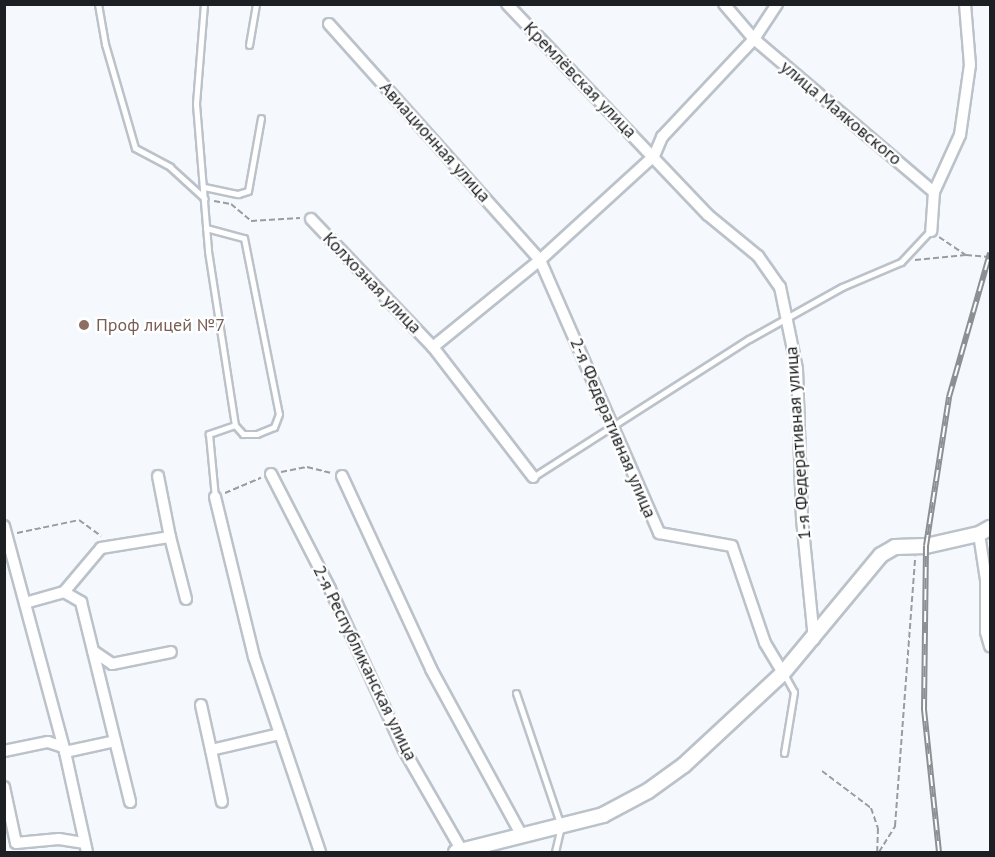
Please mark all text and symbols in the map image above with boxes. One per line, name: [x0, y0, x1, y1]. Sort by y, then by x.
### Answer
street label: Кремлёвская улица: [519, 17, 641, 143]
street label: улица Маяковского: [776, 56, 906, 170]
street label: Авиационная улица: [375, 77, 495, 207]
street label: Колхозная улица: [318, 228, 426, 338]
place label: Проф лицей №7: [96, 314, 225, 336]
marker: Проф лицей №7: [77, 318, 91, 332]
street label: 2-я Федеративная улица: [565, 335, 661, 521]
street label: 1-я Федеративная улица: [780, 346, 816, 540]
street label: 2-я Республиканская улица: [308, 562, 422, 764]

